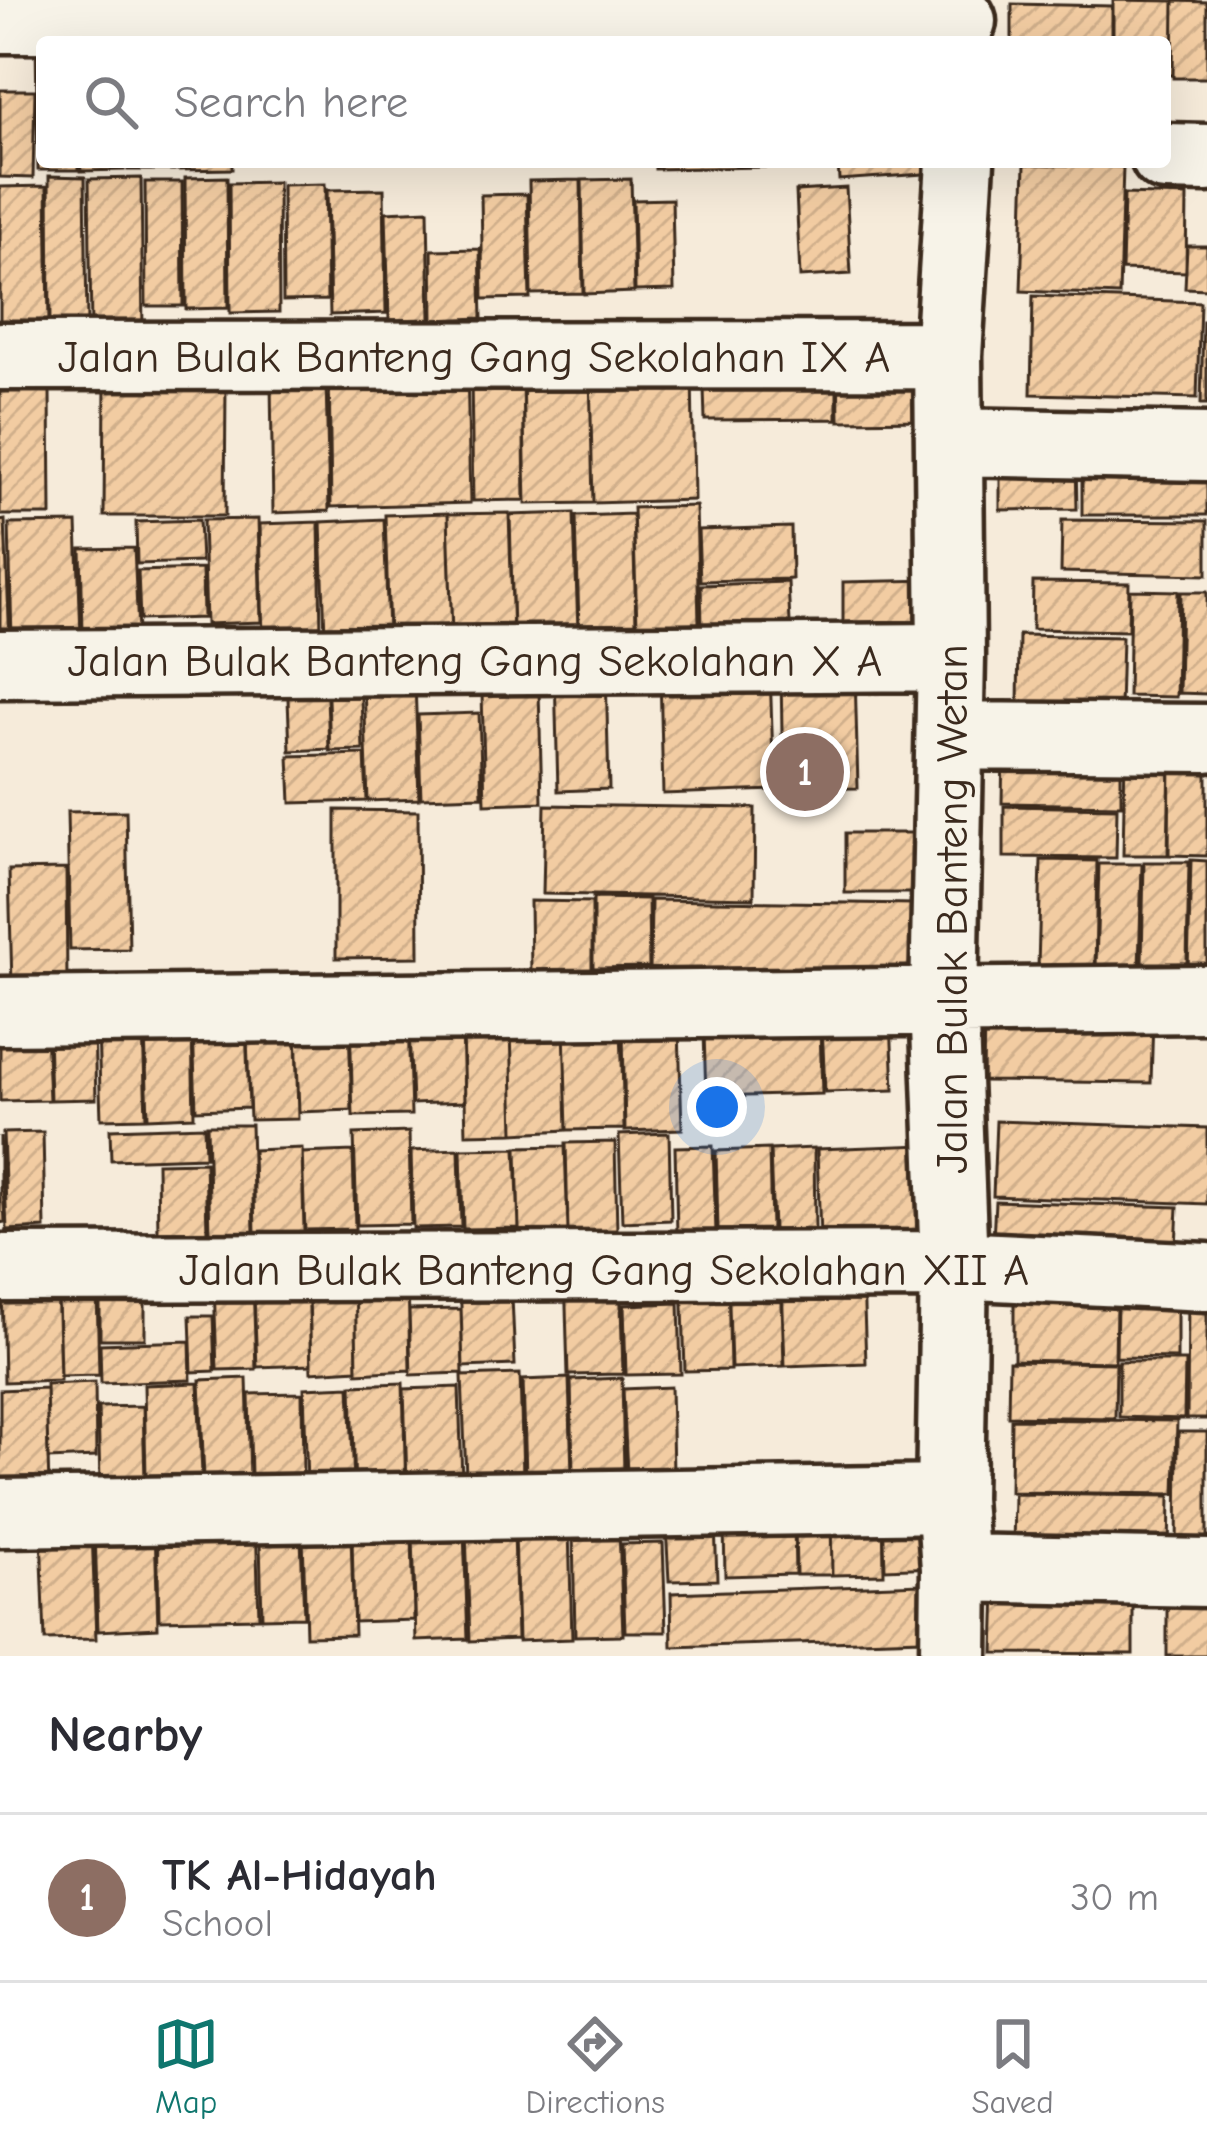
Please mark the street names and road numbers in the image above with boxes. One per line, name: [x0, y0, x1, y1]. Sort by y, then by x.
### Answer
street label: Jalan Bulak Banteng Gang Sekolahan IX A: [58, 331, 890, 383]
street label: Jalan Bulak Banteng Gang Sekolahan X A: [68, 635, 883, 687]
street label: Jalan Bulak Banteng Wetan: [926, 644, 978, 1174]
street label: Jalan Bulak Banteng Gang Sekolahan XII A: [179, 1244, 1029, 1296]

